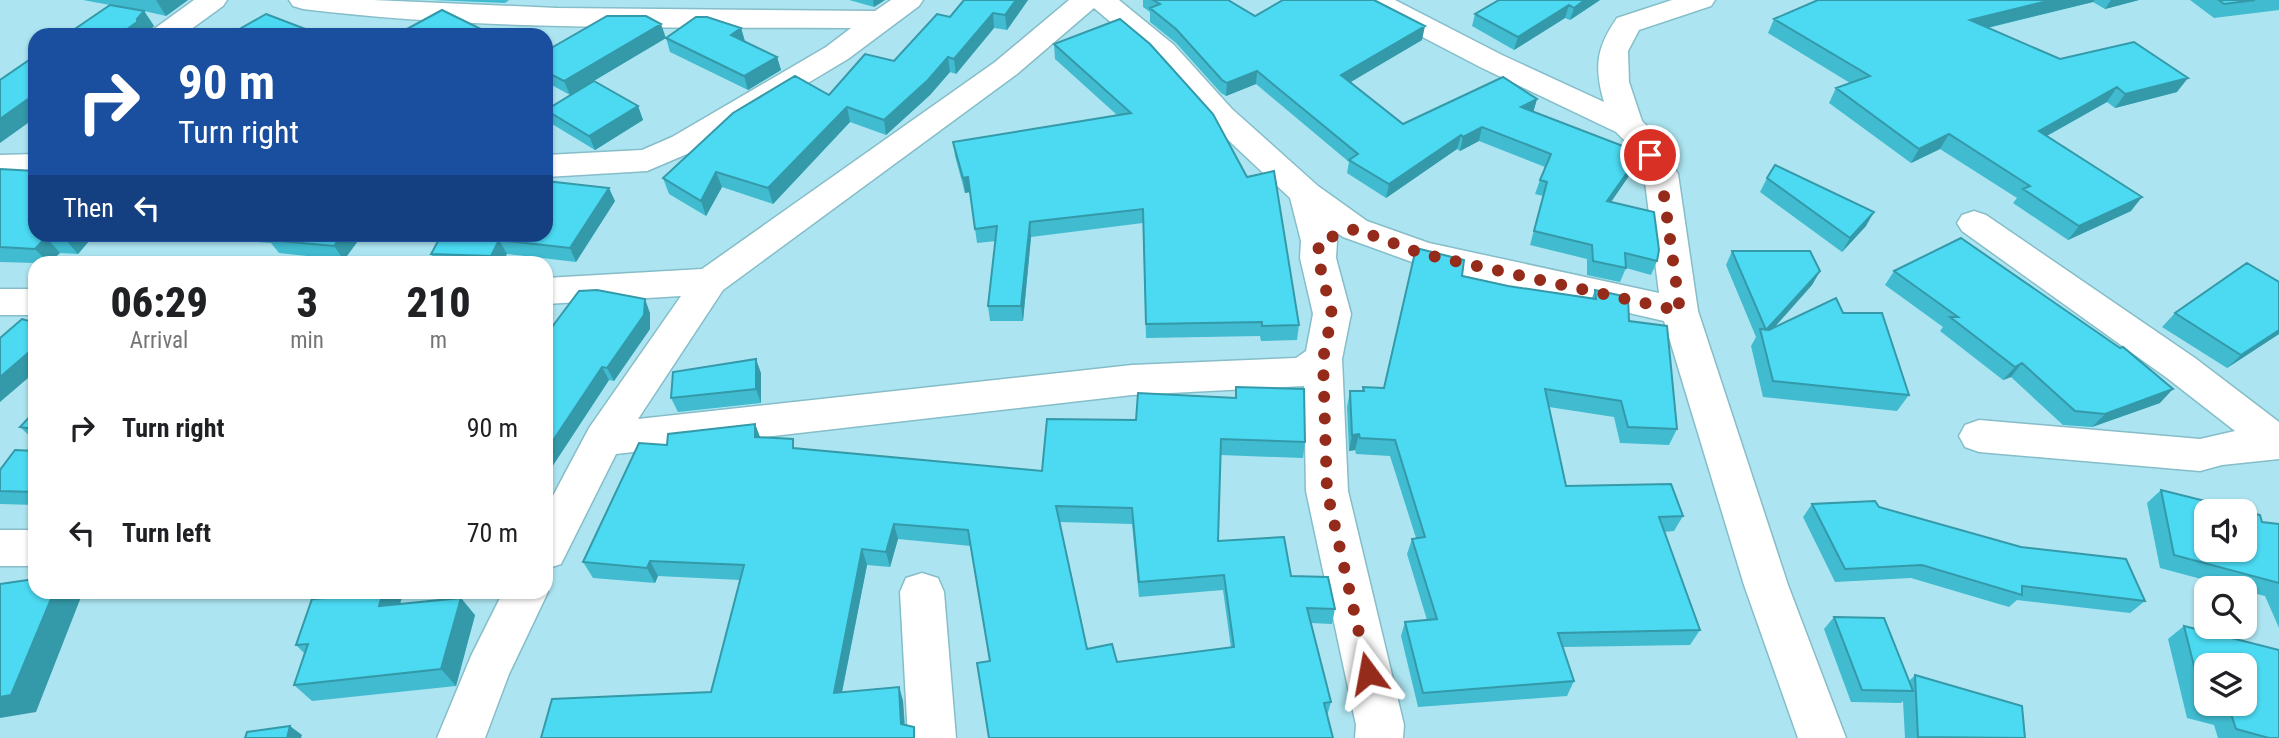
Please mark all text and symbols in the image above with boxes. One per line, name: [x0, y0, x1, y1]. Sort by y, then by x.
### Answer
text: 90 m: [178, 54, 275, 111]
icon: right: [63, 56, 154, 147]
text: Turn right: [178, 113, 299, 151]
pin: [1620, 125, 1680, 185]
icon: arrive: [1631, 136, 1669, 174]
icon: left: [128, 189, 166, 227]
text: Then: [63, 193, 114, 223]
text: 06:29: [110, 278, 208, 327]
text: 3: [296, 278, 318, 327]
text: 210: [406, 278, 471, 327]
text: Arrival: [130, 327, 188, 354]
text: min: [290, 327, 324, 354]
text: m: [430, 327, 447, 354]
icon: right: [63, 409, 101, 447]
text: Turn right: [122, 413, 224, 443]
text: 90 m: [467, 413, 518, 443]
map controls: [2194, 499, 2257, 716]
button: sound: [2194, 499, 2257, 562]
icon: left: [63, 514, 101, 552]
text: Turn left: [122, 518, 211, 548]
text: 70 m: [467, 518, 518, 548]
button: search: [2194, 576, 2257, 639]
position arrow: [1331, 636, 1405, 710]
button: layers: [2194, 653, 2257, 716]

